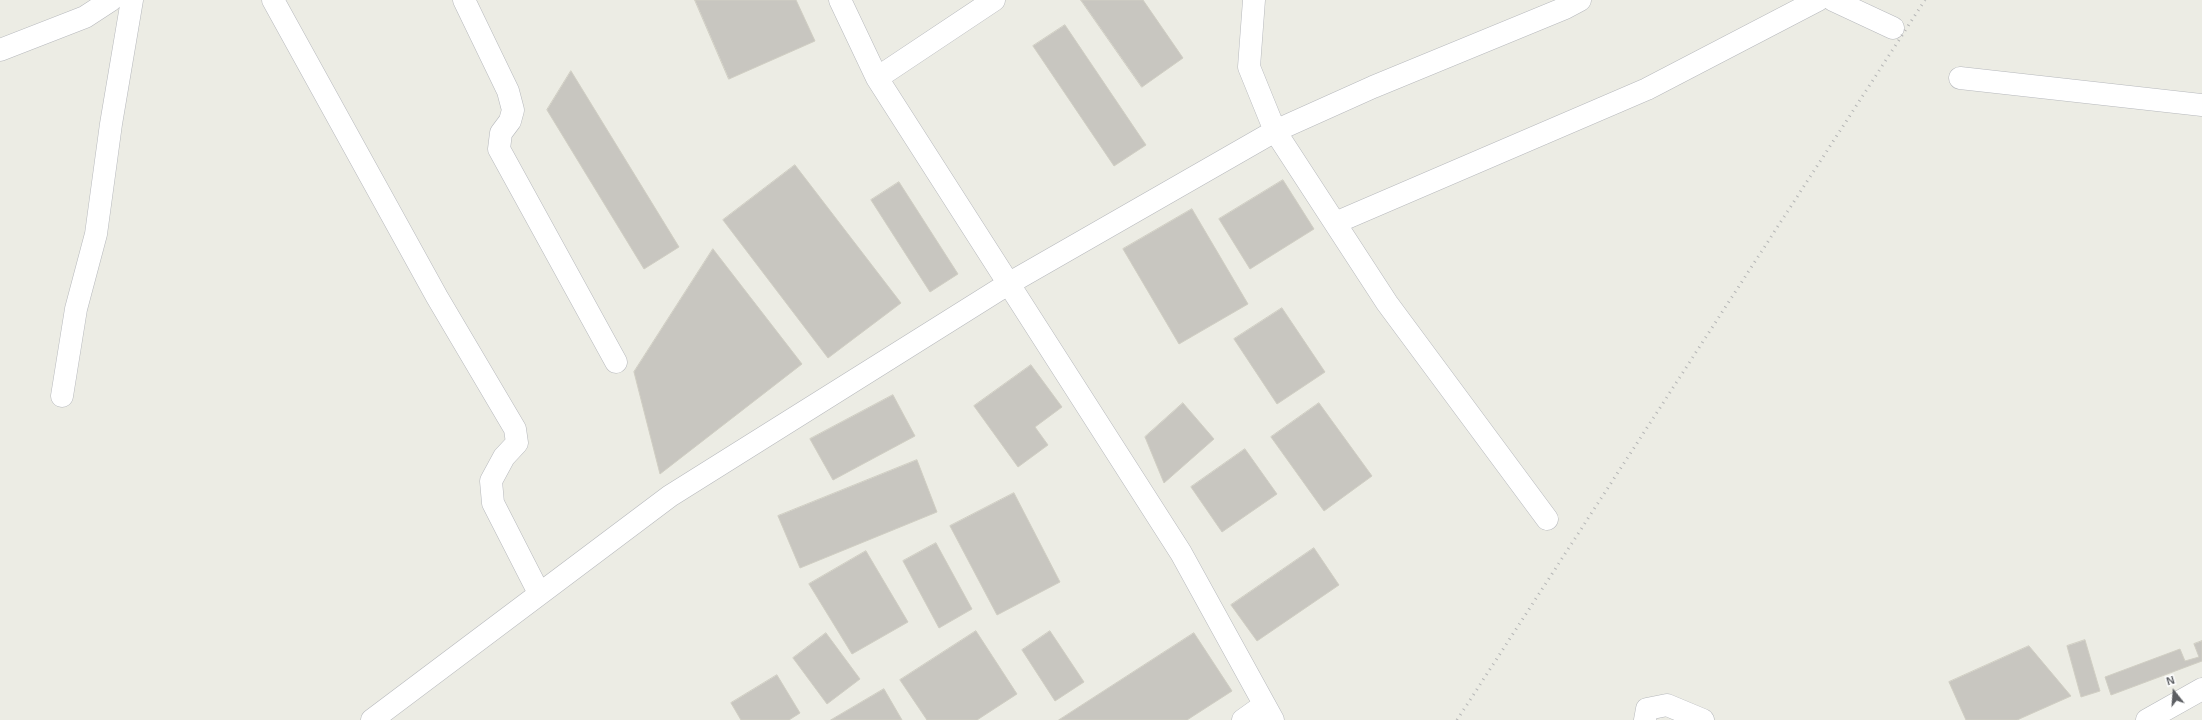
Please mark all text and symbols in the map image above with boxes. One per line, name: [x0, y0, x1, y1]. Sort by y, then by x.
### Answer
north arrow: [2154, 672, 2194, 712]
text: N: [2165, 674, 2176, 687]

